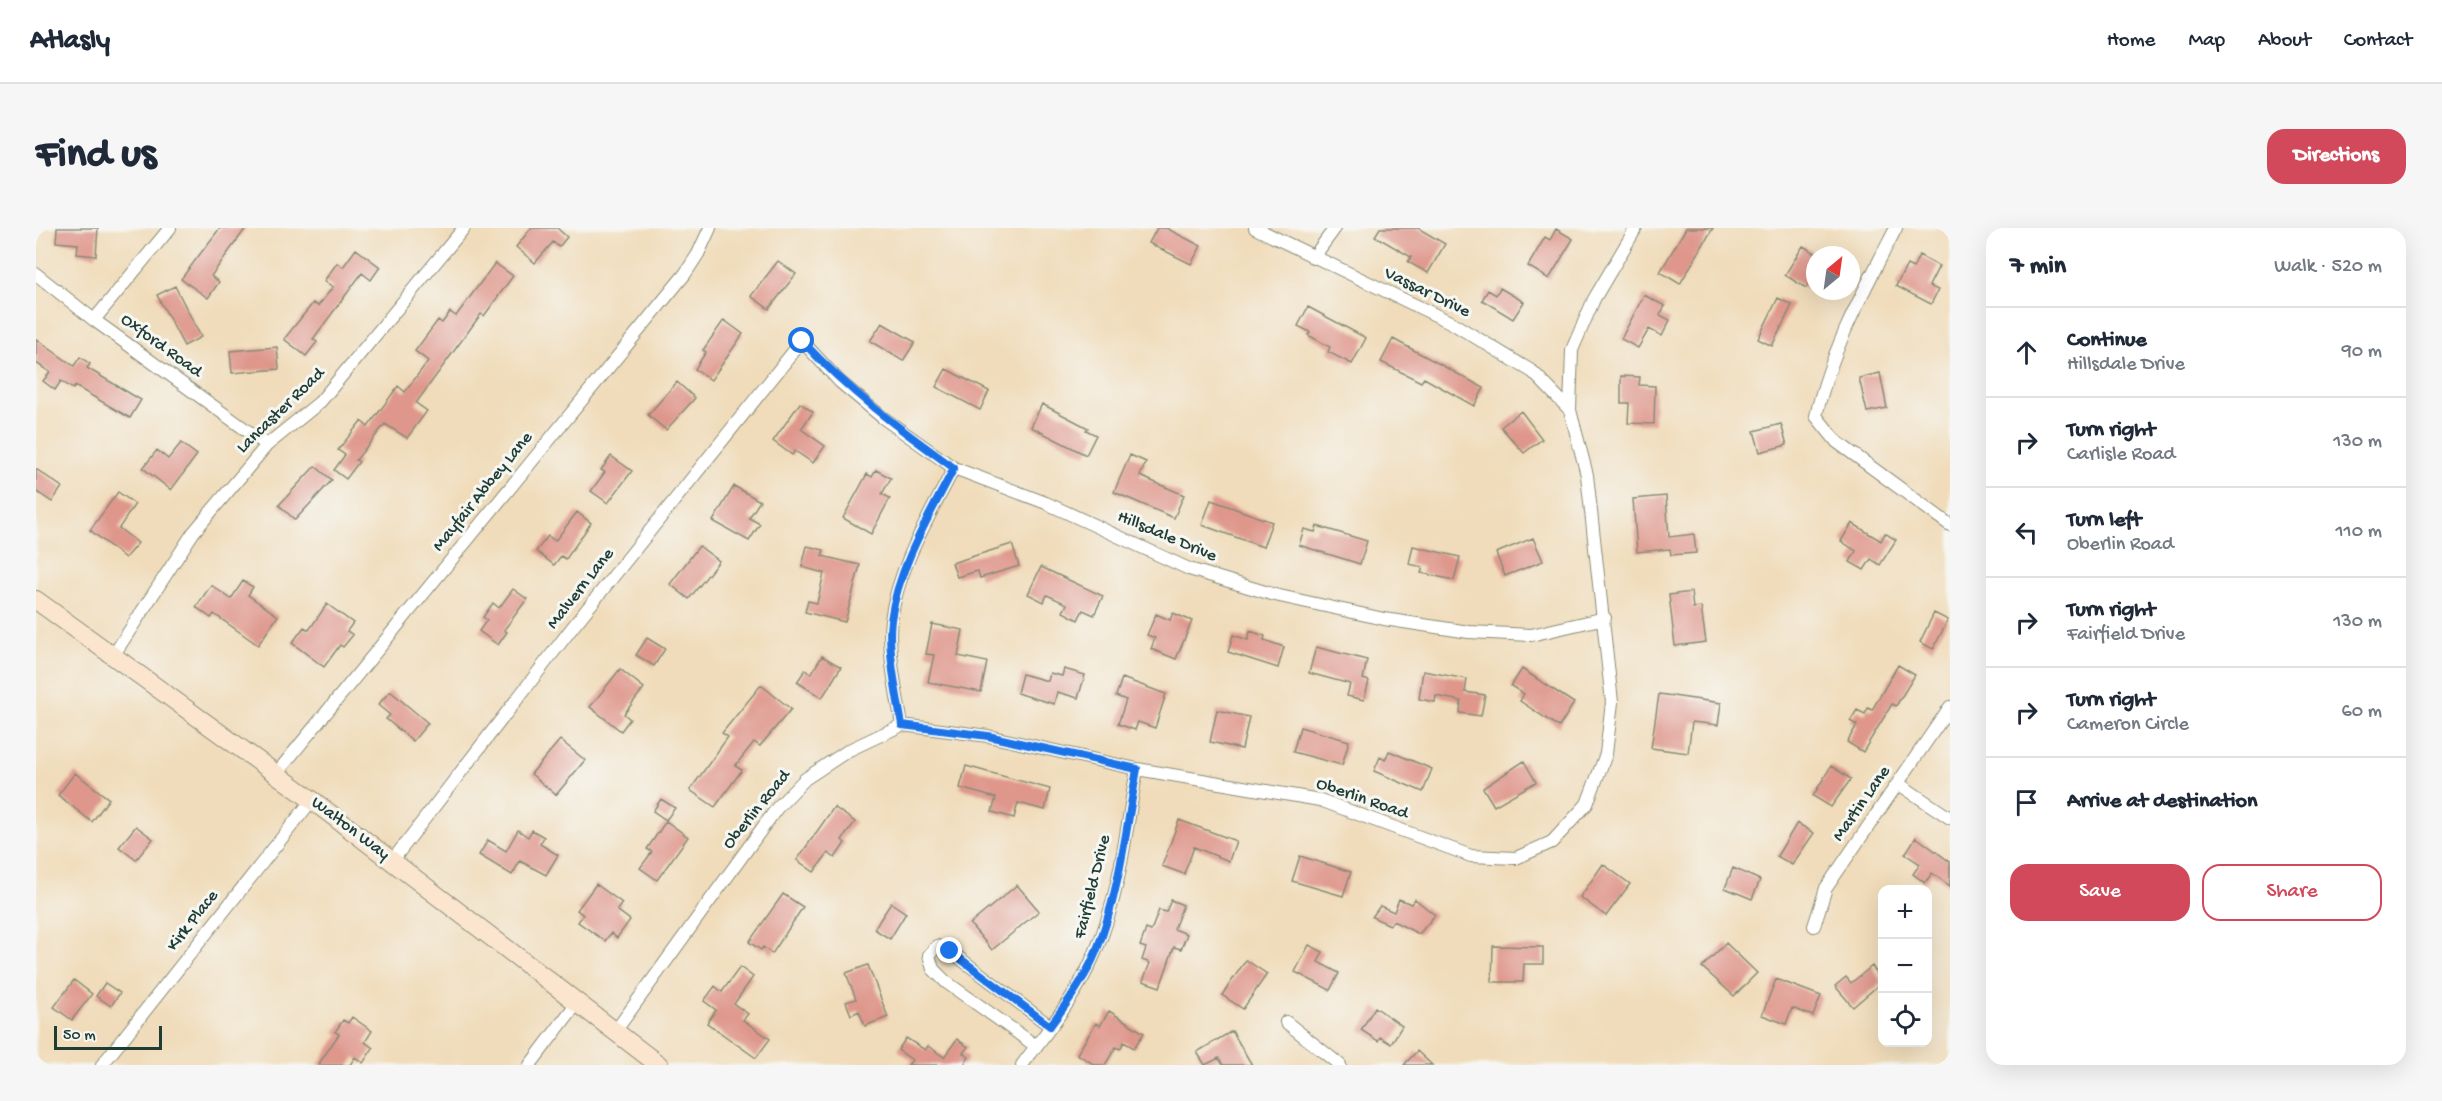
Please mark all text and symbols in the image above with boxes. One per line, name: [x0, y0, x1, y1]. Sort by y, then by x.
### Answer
text: Atlasly: [30, 25, 110, 58]
text: Home: [2107, 29, 2155, 54]
text: Map: [2188, 29, 2225, 54]
text: About: [2258, 29, 2311, 54]
text: Contact: [2344, 29, 2412, 54]
button: Directions: [2267, 129, 2406, 184]
text: Find us: [36, 132, 156, 181]
north arrow: [1806, 246, 1860, 300]
text: 7 min: [2010, 252, 2066, 283]
text: Walk · 520 m: [2274, 256, 2382, 279]
street label: Vassar Drive: [1380, 263, 1474, 323]
street label: Oxford Road: [116, 309, 207, 383]
route start: [788, 327, 814, 353]
text: Continue: [2067, 328, 2147, 354]
icon: ahead: [2010, 336, 2043, 369]
text: 90 m: [2342, 341, 2382, 364]
text: Hillsdale Drive: [2067, 354, 2185, 377]
street label: Lancaster Road: [233, 363, 331, 458]
text: Turn right: [2067, 418, 2155, 444]
icon: right: [2010, 426, 2043, 459]
street label: Mayfair Abbey Lane: [428, 427, 538, 556]
text: 130 m: [2333, 431, 2382, 454]
text: Carlisle Road: [2067, 444, 2175, 467]
street label: Hillsdale Drive: [1114, 507, 1221, 568]
text: Turn left: [2067, 508, 2141, 534]
icon: left: [2010, 516, 2043, 549]
text: 110 m: [2336, 521, 2382, 544]
text: Oberlin Road: [2067, 534, 2174, 557]
street label: Malvern Lane: [543, 544, 620, 634]
text: Turn right: [2067, 598, 2155, 624]
icon: right: [2010, 606, 2043, 639]
text: 130 m: [2333, 611, 2382, 634]
text: Fairfield Drive: [2067, 624, 2185, 647]
text: Turn right: [2067, 688, 2155, 714]
icon: right: [2010, 696, 2043, 729]
text: 60 m: [2342, 701, 2382, 724]
text: Cameron Circle: [2067, 714, 2189, 737]
street label: Martin Lane: [1828, 762, 1896, 846]
street label: Oberlin Road: [719, 765, 796, 854]
street label: Oberlin Road: [1313, 773, 1412, 825]
icon: arrive: [2010, 786, 2043, 819]
text: Arrive at destination: [2067, 789, 2257, 815]
street label: Walton Way: [307, 793, 394, 865]
street label: Fairfield Drive: [1070, 832, 1116, 942]
button: Save: [2010, 864, 2190, 921]
button: Share: [2202, 864, 2382, 921]
map controls: [1878, 885, 1932, 1047]
button: +: [1878, 885, 1932, 939]
street label: Kirk Place: [163, 886, 224, 956]
route end: [936, 937, 962, 963]
button: −: [1878, 939, 1932, 993]
button: locate: [1878, 993, 1932, 1047]
scale bar: [54, 1023, 162, 1050]
text: 50 m: [63, 1027, 96, 1046]

